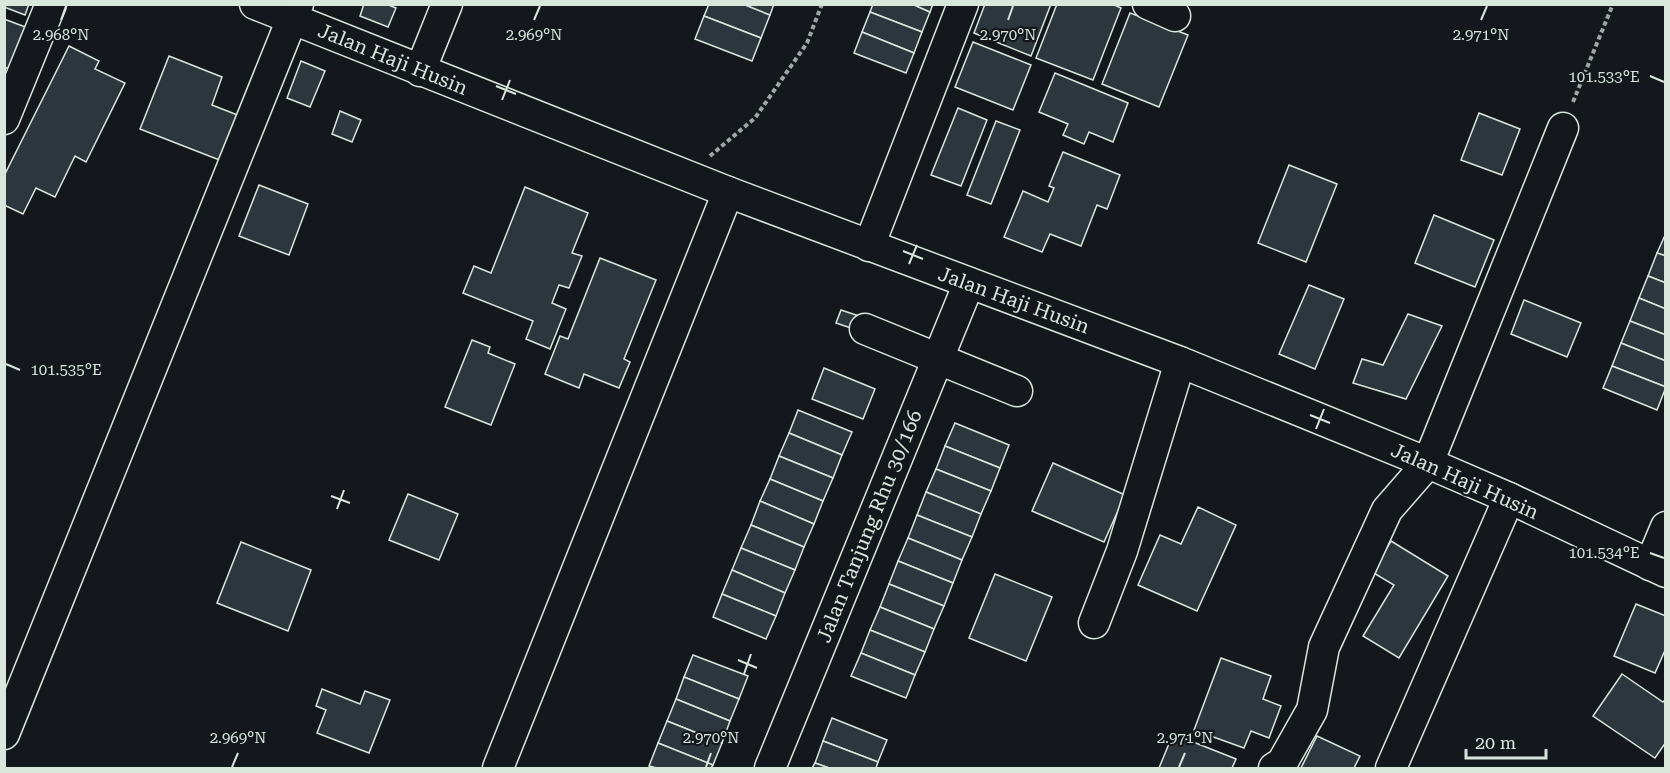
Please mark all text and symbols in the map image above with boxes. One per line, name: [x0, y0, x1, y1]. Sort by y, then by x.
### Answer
street label: Jalan Haji Husin: [315, 18, 471, 100]
text: 2.968°N: [33, 26, 89, 44]
text: 2.969°N: [506, 26, 562, 44]
text: 2.970°N: [980, 26, 1036, 44]
text: 2.971°N: [1453, 26, 1509, 44]
text: 101.533°E: [1568, 68, 1640, 86]
street label: Jalan Haji Husin: [935, 262, 1093, 339]
text: 101.535°E: [30, 361, 102, 379]
street label: Jalan Tanjung Rhu 30/166: [811, 406, 927, 646]
street label: Jalan Haji Husin: [1387, 438, 1543, 524]
text: 101.534°E: [1568, 544, 1640, 562]
scale bar: [1466, 722, 1546, 760]
text: 2.969°N: [210, 729, 266, 747]
text: 2.970°N: [683, 729, 739, 747]
text: 2.971°N: [1157, 729, 1213, 747]
text: 20 m: [1475, 732, 1516, 753]

